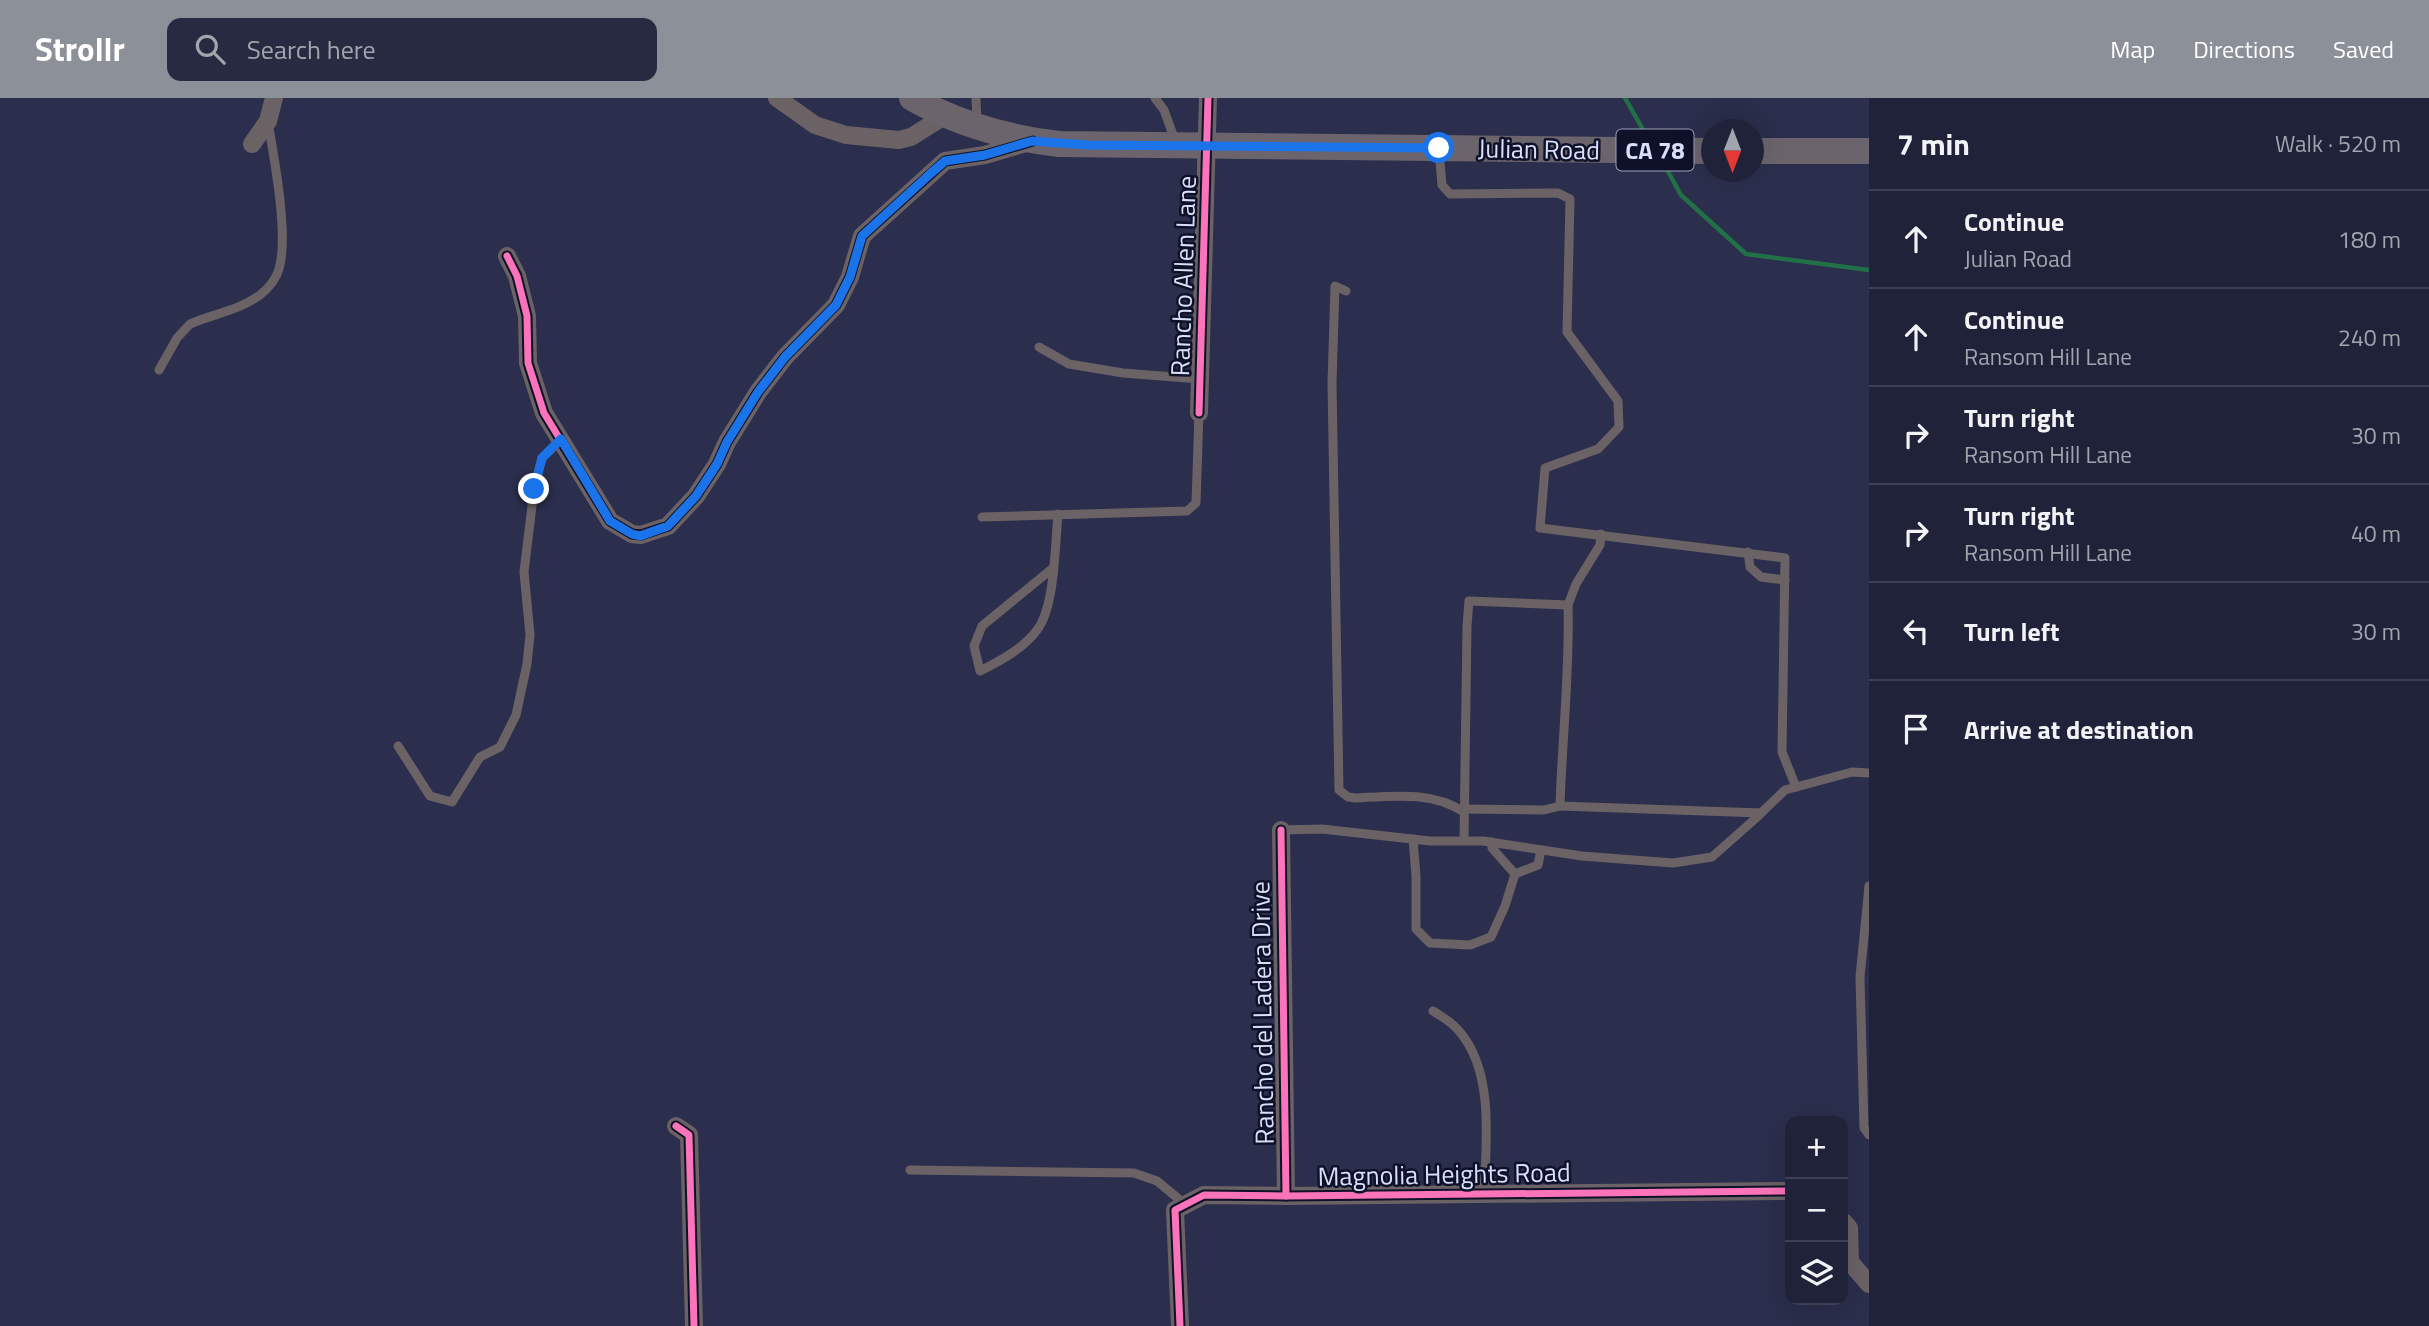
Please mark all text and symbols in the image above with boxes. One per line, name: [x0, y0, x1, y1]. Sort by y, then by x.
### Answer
search box: [167, 18, 657, 81]
text: Strollr: [35, 24, 125, 74]
icon: search: [191, 30, 229, 68]
text: Search here: [247, 30, 376, 69]
text: Map: [2110, 31, 2155, 67]
text: Directions: [2193, 31, 2295, 67]
text: Saved: [2333, 31, 2394, 67]
north arrow: [1701, 119, 1764, 182]
text: 7 min: [1897, 121, 1970, 167]
text: Walk · 520 m: [2275, 126, 2401, 161]
street label: Julian Road: [1478, 128, 1600, 170]
road number: CA 78: [1616, 130, 1694, 170]
route start: [1423, 132, 1454, 163]
street label: Rancho Allen Lane: [1160, 175, 1206, 377]
text: Continue: [1964, 202, 2064, 241]
icon: ahead: [1897, 220, 1935, 258]
text: 180 m: [2338, 222, 2401, 257]
text: Julian Road: [1964, 241, 2072, 276]
text: Continue: [1964, 300, 2064, 339]
icon: ahead: [1897, 318, 1935, 356]
text: 240 m: [2338, 320, 2401, 355]
text: Ransom Hill Lane: [1964, 339, 2132, 374]
text: Turn right: [1964, 398, 2075, 437]
icon: right: [1897, 416, 1935, 454]
text: 30 m: [2351, 418, 2401, 453]
text: Ransom Hill Lane: [1964, 437, 2132, 472]
route end: [518, 473, 549, 504]
text: Turn right: [1964, 496, 2075, 535]
icon: right: [1897, 514, 1935, 552]
text: 40 m: [2351, 516, 2401, 551]
text: Ransom Hill Lane: [1964, 535, 2132, 570]
icon: left: [1897, 612, 1935, 650]
text: Turn left: [1964, 612, 2059, 651]
text: 30 m: [2351, 614, 2401, 649]
icon: arrive: [1897, 710, 1935, 748]
text: Arrive at destination: [1964, 710, 2194, 749]
street label: Rancho del Ladera Drive: [1240, 881, 1284, 1145]
map controls: [1785, 1116, 1848, 1305]
button: +: [1785, 1116, 1848, 1179]
street label: Magnolia Heights Road: [1317, 1152, 1571, 1196]
button: −: [1785, 1179, 1848, 1242]
button: layers: [1785, 1242, 1848, 1305]

